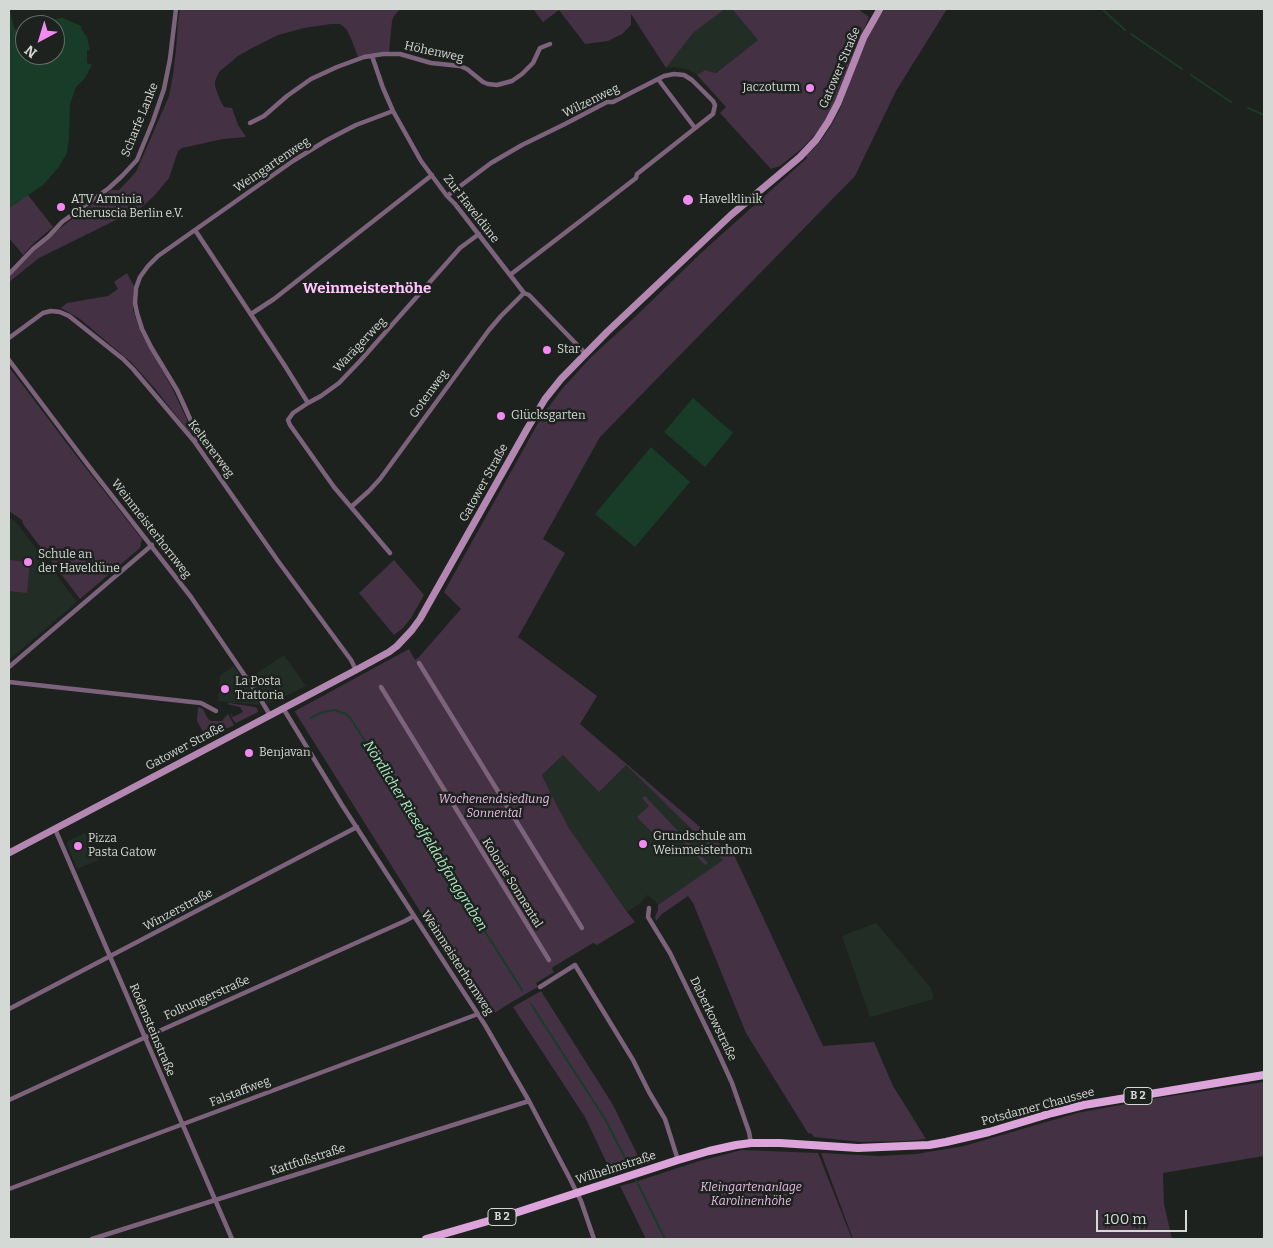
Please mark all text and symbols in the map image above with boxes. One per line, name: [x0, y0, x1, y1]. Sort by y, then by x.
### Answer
north arrow: [15, 15, 65, 65]
street label: Gatower Straße: [816, 25, 864, 111]
street label: Höhenweg: [403, 39, 465, 65]
text: N: [21, 41, 40, 61]
street label: Scharfe Lanke: [119, 81, 161, 159]
street label: Wilzenweg: [560, 81, 622, 121]
place label: Jaczoturm: [743, 81, 800, 95]
marker: Jaczoturm: [804, 82, 816, 94]
street label: Weingartenweg: [231, 134, 313, 196]
street label: Zur Haveldüne: [440, 172, 502, 246]
place label: ATV Arminia Cheruscia Berlin e.V.: [71, 193, 183, 221]
marker: Havelklinik: [681, 193, 695, 207]
place label: Havelklinik: [699, 193, 762, 207]
marker: ATV Arminia Cheruscia Berlin e.V.: [55, 201, 67, 213]
district label: Weinmeisterhöhe: [303, 280, 431, 298]
street label: Warägerweg: [331, 314, 389, 376]
place label: Star: [557, 343, 580, 357]
marker: Star: [541, 344, 553, 356]
street label: Gotenweg: [407, 367, 451, 421]
place label: Glücksgarten: [511, 409, 585, 423]
marker: Glücksgarten: [495, 410, 507, 422]
street label: Keltererweg: [185, 417, 237, 481]
street label: Gatower Straße: [457, 442, 511, 524]
street label: Weinmeisterhornweg: [108, 477, 194, 581]
place label: Schule an der Haveldüne: [38, 548, 120, 576]
marker: Schule an der Haveldüne: [22, 556, 34, 568]
place label: La Posta Trattoria: [235, 675, 284, 703]
marker: La Posta Trattoria: [219, 683, 231, 695]
street label: Gatower Straße: [143, 720, 227, 774]
water label: Nördlicher Rieselfeldabfanggraben: [359, 738, 491, 934]
place label: Benjavan: [259, 746, 311, 760]
marker: Benjavan: [243, 747, 255, 759]
park label: Wochenendsiedlung Sonnental: [438, 793, 550, 821]
place label: Grundschule am Weinmeisterhorn: [653, 830, 752, 858]
place label: Pizza Pasta Gatow: [88, 832, 156, 860]
street label: Kolonie Sonnental: [479, 836, 545, 930]
marker: Grundschule am Weinmeisterhorn: [637, 838, 649, 850]
marker: Pizza Pasta Gatow: [72, 840, 84, 852]
street label: Winzerstraße: [141, 886, 215, 934]
street label: Weinmeisterhornweg: [418, 908, 496, 1018]
street label: Folkungerstraße: [162, 973, 252, 1023]
street label: Daberkowstraße: [686, 975, 740, 1063]
street label: Rodensteinstraße: [126, 981, 178, 1079]
street label: Falstaffweg: [208, 1074, 272, 1110]
street label: Potsdamer Chaussee: [980, 1085, 1096, 1129]
road number: B 2: [1124, 1088, 1152, 1104]
street label: Kattfußstraße: [269, 1141, 347, 1179]
street label: Wilhelmstraße: [574, 1148, 658, 1188]
park label: Kleingartenanlage Karolinenhöhe: [700, 1181, 802, 1209]
scale bar: [1098, 1200, 1189, 1232]
road number: B 2: [488, 1208, 516, 1226]
text: 100 m: [1104, 1210, 1147, 1228]

